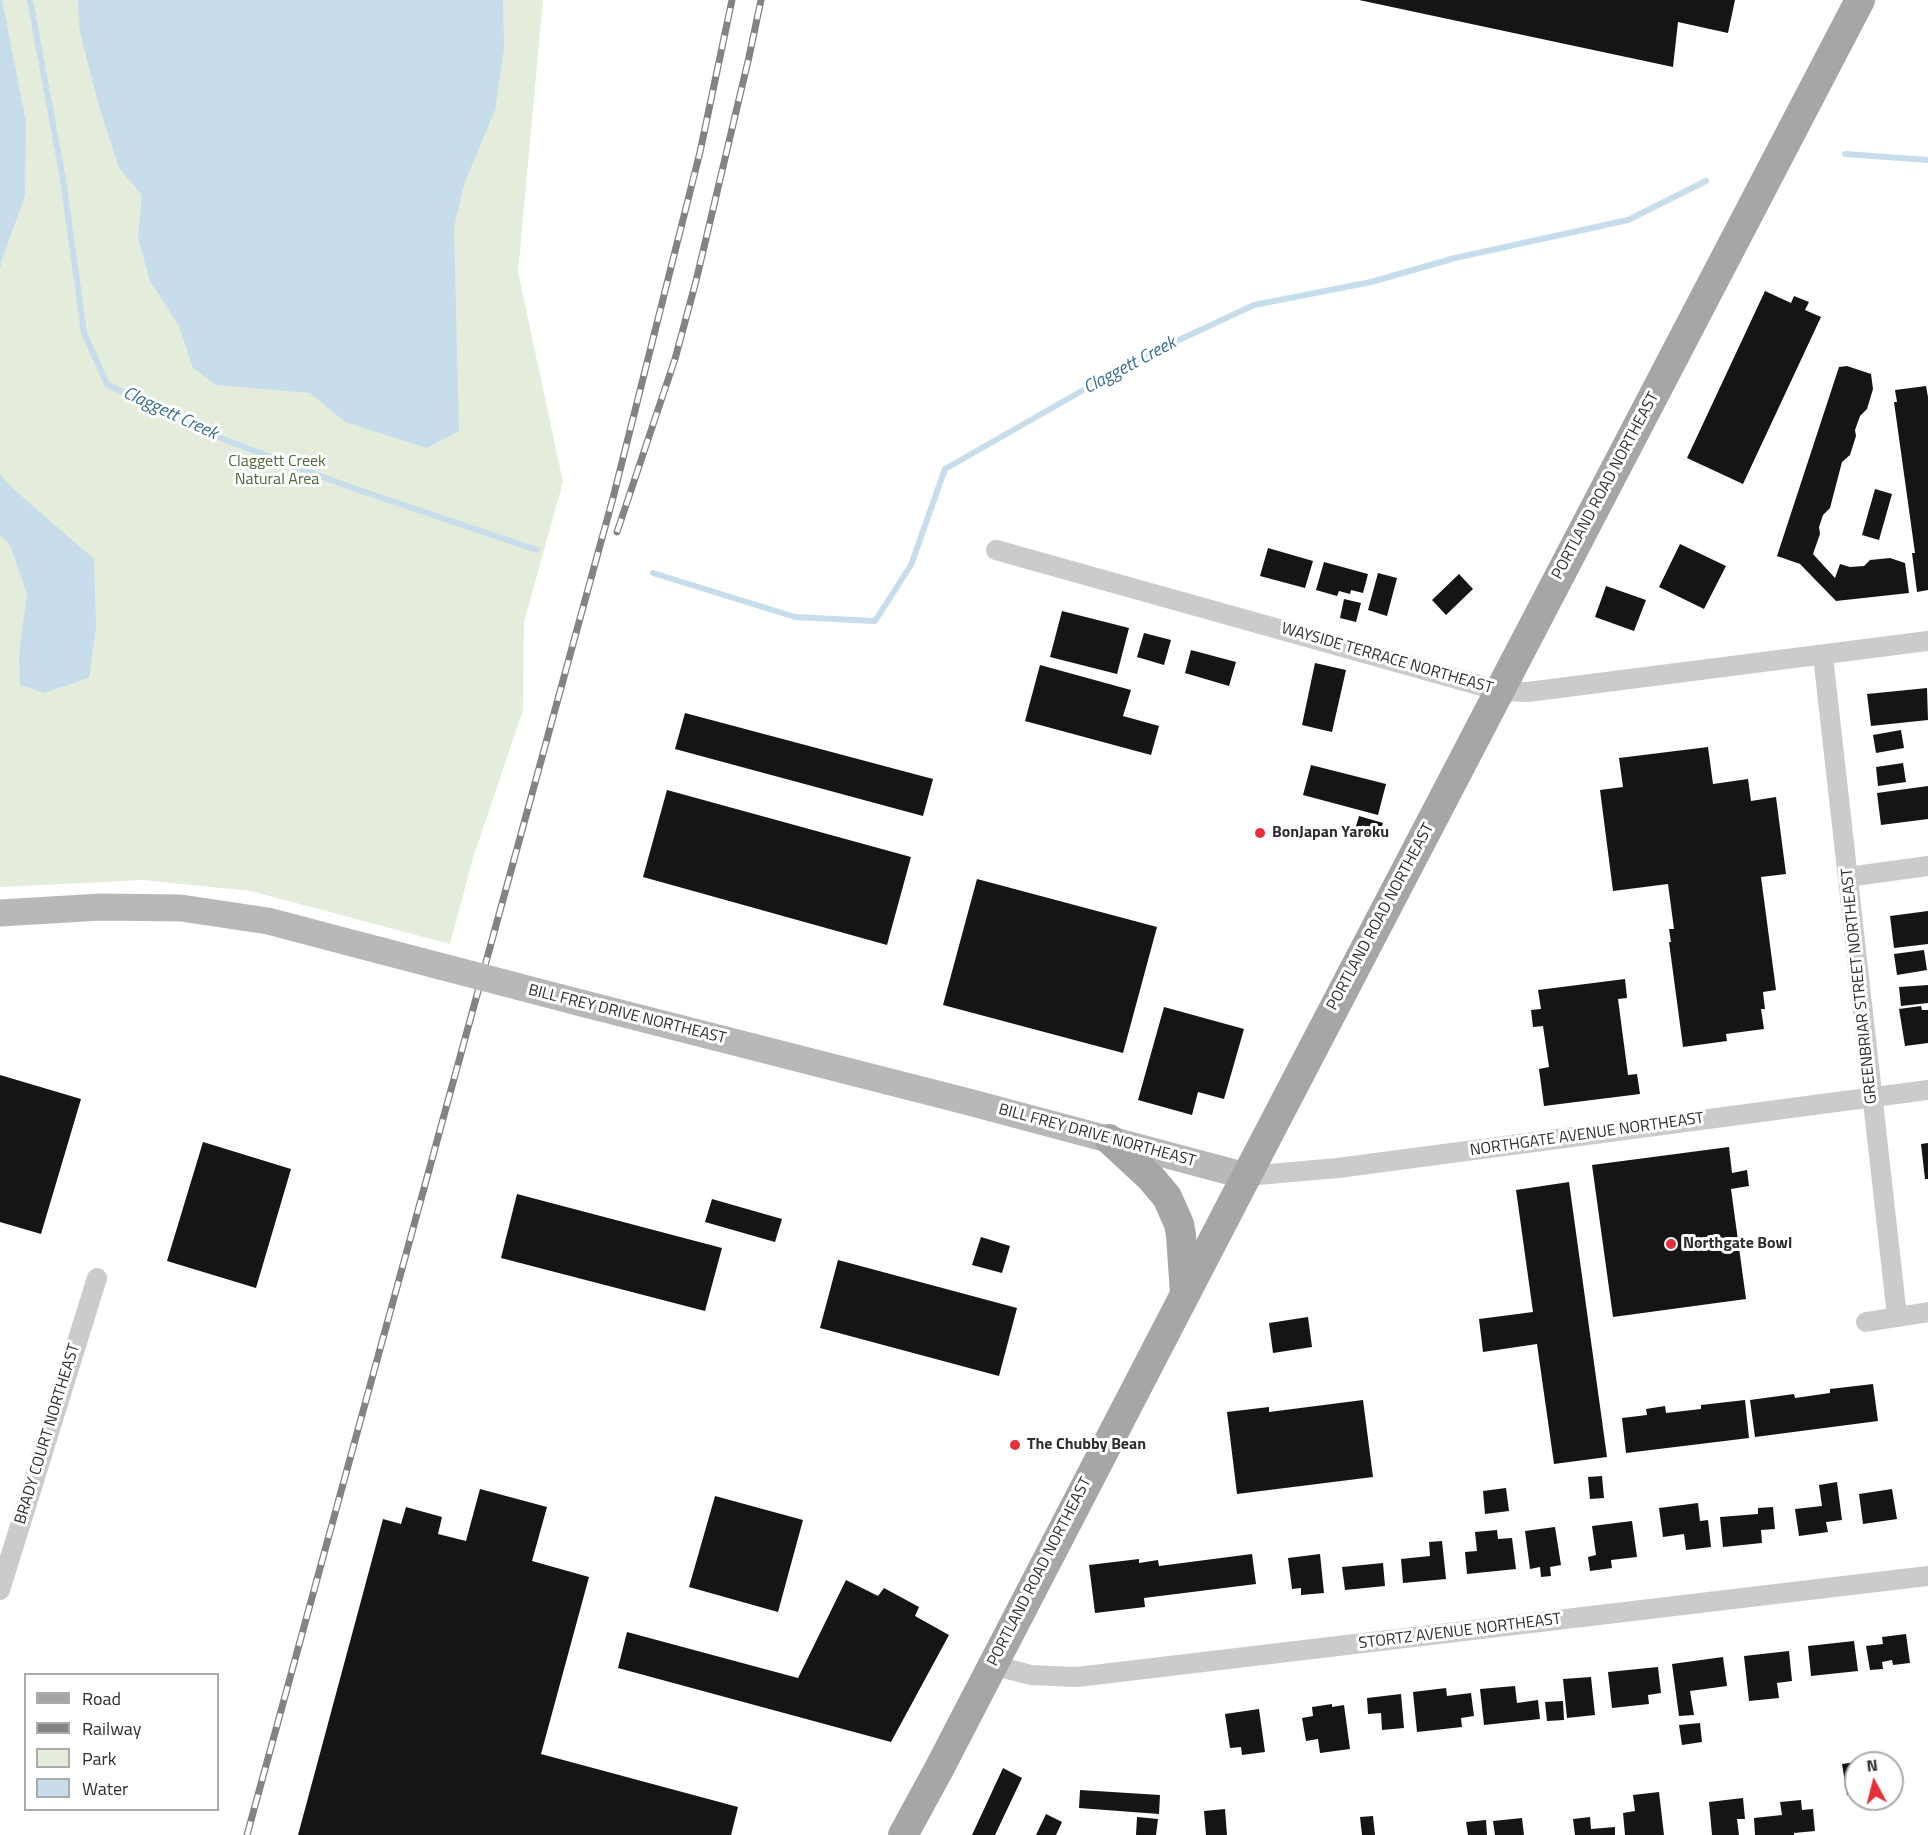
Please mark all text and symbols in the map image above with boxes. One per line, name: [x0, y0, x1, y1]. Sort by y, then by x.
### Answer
water label: Claggett Creek: [1080, 333, 1180, 399]
water label: Claggett Creek: [119, 383, 221, 445]
street label: PORTLAND ROAD NORTHEAST: [1548, 389, 1664, 583]
park label: Claggett Creek Natural Area: [228, 452, 326, 490]
street label: WAYSIDE TERRACE NORTHEAST: [1279, 620, 1495, 698]
street label: PORTLAND ROAD NORTHEAST: [1323, 820, 1439, 1014]
place label: BonJapan Yaroku: [1272, 823, 1389, 843]
marker: BonJapan Yaroku: [1253, 826, 1267, 840]
street label: GREENBRIAR STREET NORTHEAST: [1838, 867, 1882, 1105]
street label: BILL FREY DRIVE NORTHEAST: [526, 981, 728, 1049]
street label: BILL FREY DRIVE NORTHEAST: [996, 1100, 1198, 1172]
street label: NORTHGATE AVENUE NORTHEAST: [1469, 1109, 1705, 1161]
place label: Northgate Bowl: [1683, 1234, 1792, 1254]
marker: Northgate Bowl: [1664, 1237, 1678, 1251]
street label: BRADY COURT NORTHEAST: [11, 1341, 85, 1527]
place label: The Chubby Bean: [1027, 1435, 1146, 1455]
marker: The Chubby Bean: [1008, 1438, 1022, 1452]
street label: PORTLAND ROAD NORTHEAST: [984, 1474, 1096, 1670]
street label: STORTZ AVENUE NORTHEAST: [1358, 1610, 1562, 1654]
legend: [24, 1673, 219, 1811]
text: Road: [82, 1685, 121, 1712]
text: Railway: [82, 1715, 141, 1742]
text: Park: [82, 1745, 116, 1772]
north arrow: [1844, 1751, 1904, 1811]
text: N: [1865, 1753, 1879, 1778]
text: Water: [82, 1775, 128, 1802]

